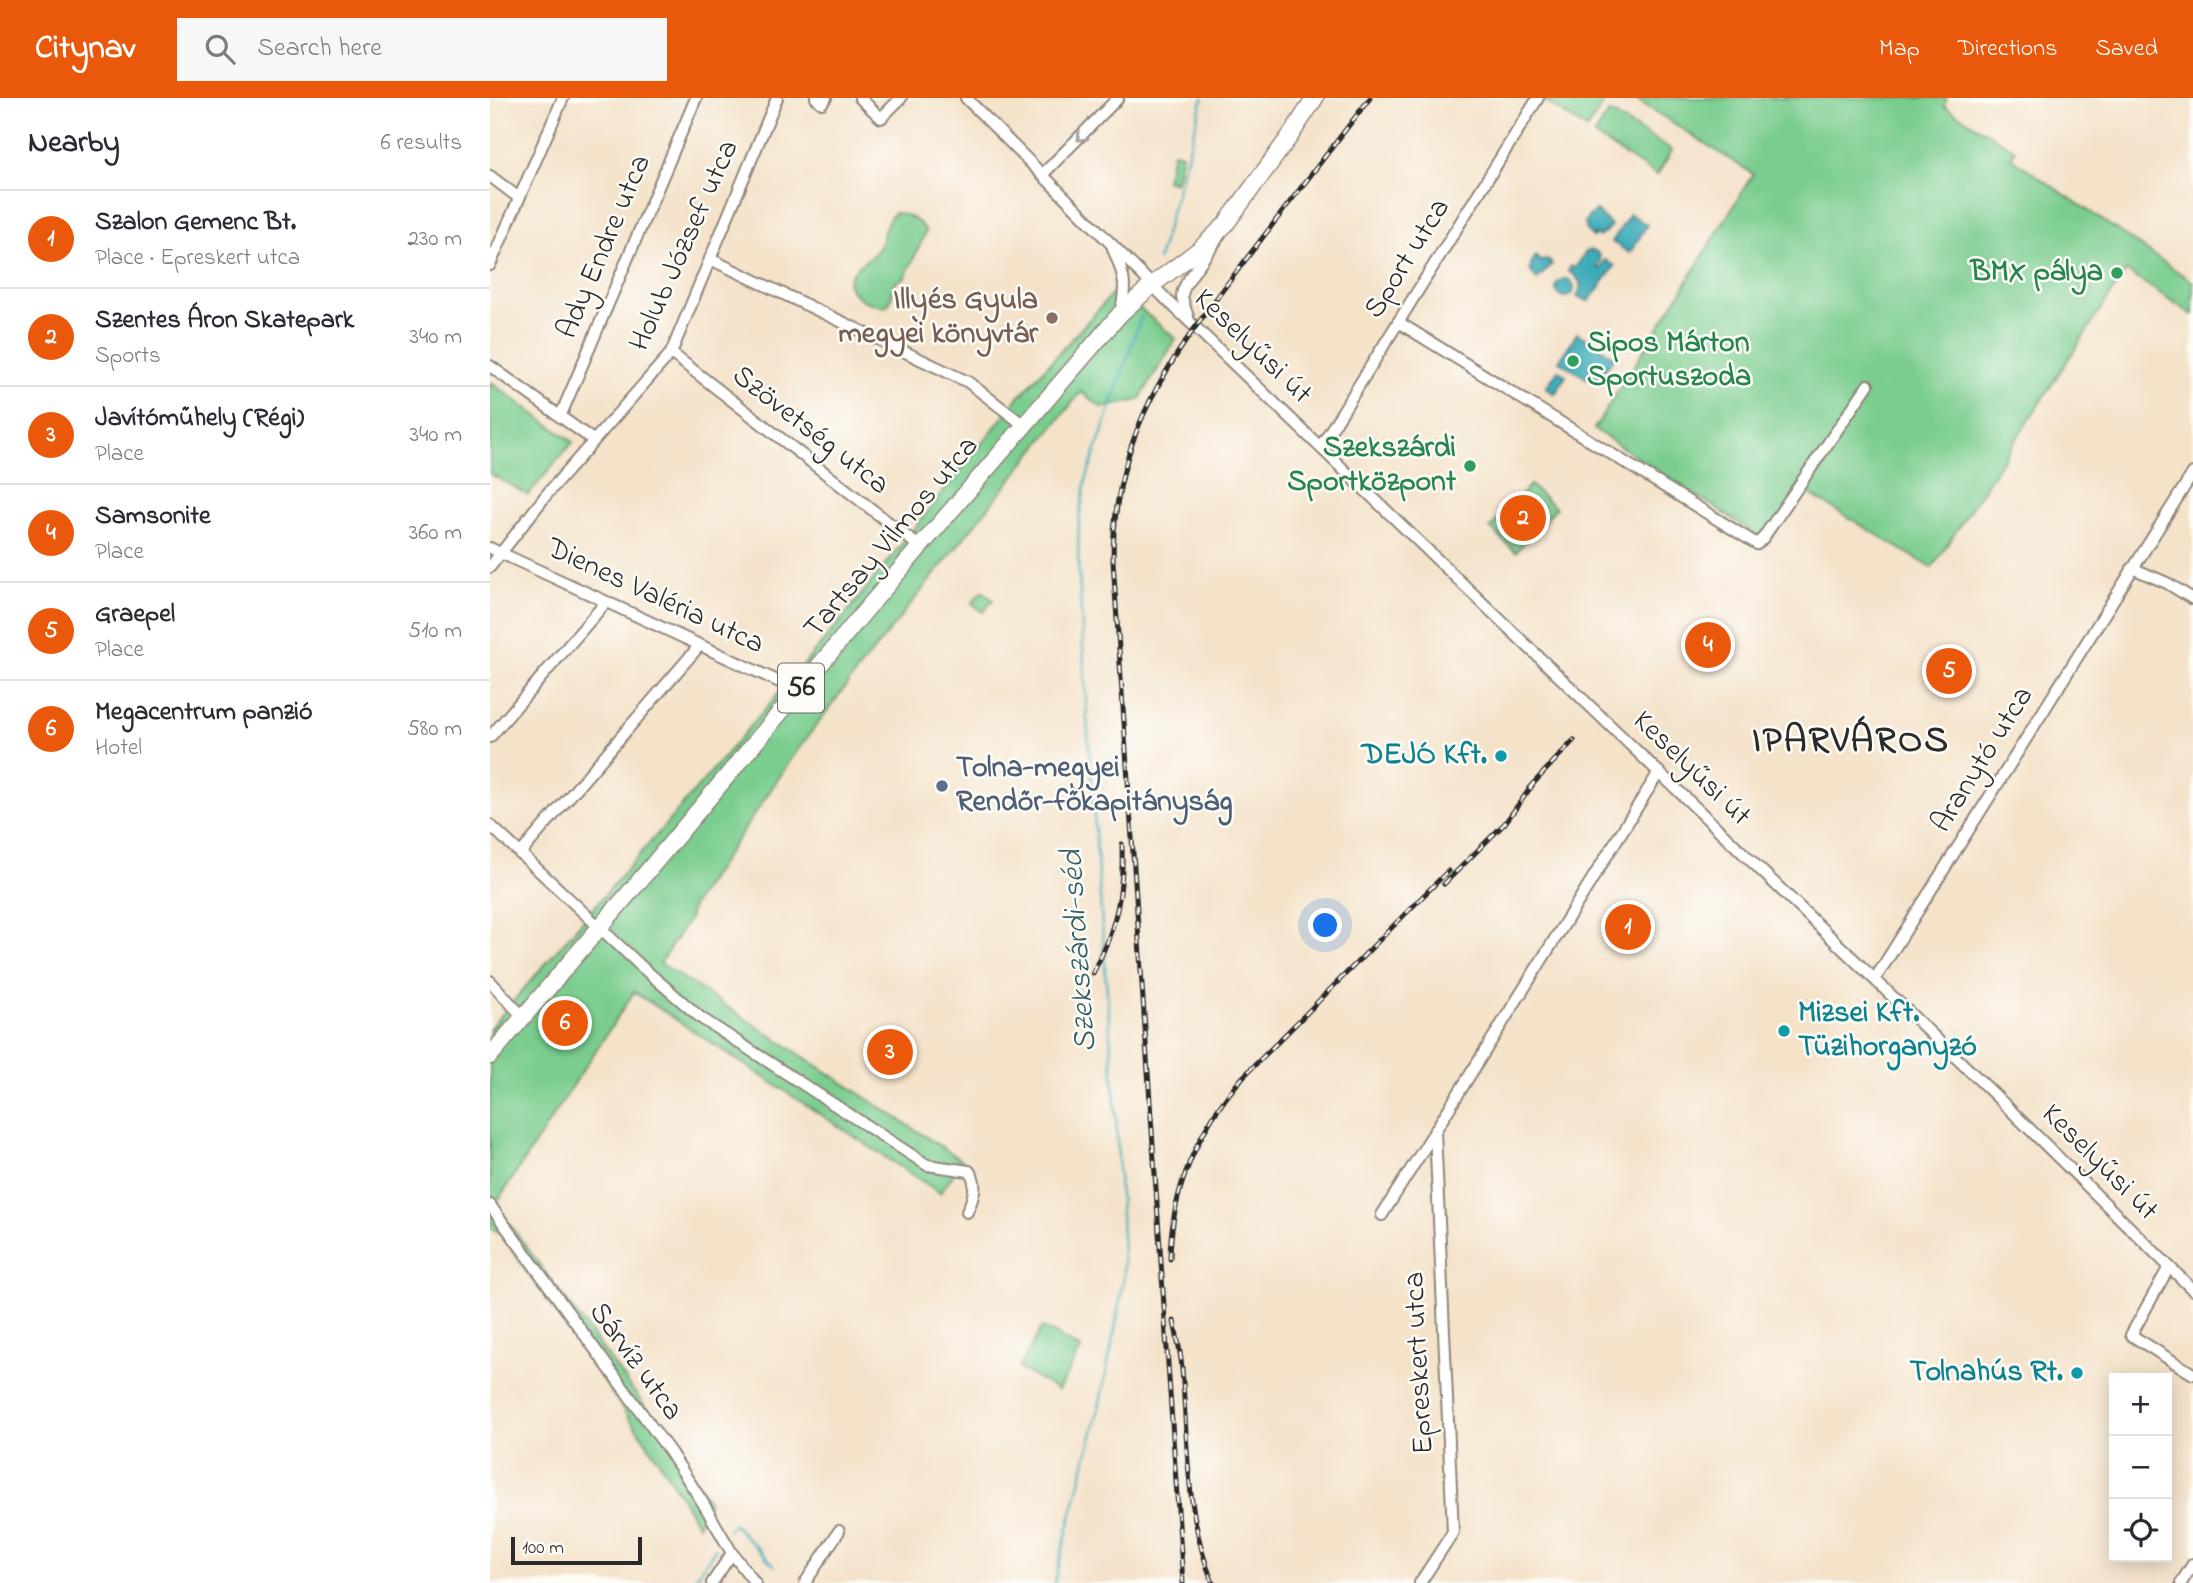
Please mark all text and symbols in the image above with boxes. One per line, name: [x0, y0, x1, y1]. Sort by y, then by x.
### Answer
search box: [177, 18, 667, 81]
text: Citynav: [35, 25, 135, 73]
icon: search: [201, 30, 239, 68]
text: Search here: [257, 30, 382, 68]
text: Map: [1879, 32, 1920, 67]
text: Directions: [1958, 32, 2057, 67]
text: Saved: [2095, 32, 2158, 67]
text: Nearby: [28, 122, 120, 166]
text: 6 results: [381, 127, 462, 160]
one-way arrow: [1076, 128, 1089, 141]
street label: Holub József utca: [619, 133, 751, 359]
street label: Ady Endre utca: [546, 148, 664, 346]
street label: Sport utca: [1354, 190, 1462, 328]
text: Szalon Gemenc Bt.: [95, 204, 296, 242]
text: 1: [47, 223, 55, 256]
text: 230 m: [408, 223, 462, 256]
text: Place · Epreskert utca: [95, 242, 300, 275]
place label: BMX pálya: [1968, 251, 2103, 295]
marker: BMX pálya: [2109, 265, 2125, 281]
place label: Illyés Gyula megyei könyvtár: [838, 279, 1039, 358]
street label: Keselyűsi út: [1182, 279, 1322, 415]
text: Szentes Áron Skatepark: [95, 302, 354, 340]
marker: Illyés Gyula megyei könyvtár: [1044, 310, 1060, 326]
text: 2: [45, 321, 57, 354]
text: 340 m: [409, 321, 462, 354]
place label: Sipos Márton Sportuszoda: [1587, 322, 1751, 400]
text: Sports: [95, 340, 161, 373]
marker: Sipos Márton Sportuszoda: [1565, 353, 1581, 369]
street label: Szövetség utca: [722, 355, 898, 507]
text: Javítóműhely (Régi): [95, 400, 304, 438]
text: 3: [46, 419, 56, 452]
text: 340 m: [409, 419, 462, 452]
street label: Tartsay Vilmos utca: [794, 427, 990, 649]
place label: Szekszárdi Sportközpont: [1287, 427, 1457, 505]
text: Place: [95, 438, 144, 471]
marker: Szekszárdi Sportközpont: [1462, 458, 1478, 474]
pin: 2: [1500, 492, 1546, 544]
text: Samsonite: [95, 498, 211, 536]
text: 4: [46, 517, 56, 550]
text: 360 m: [409, 517, 462, 550]
street label: Dienes Valéria utca: [538, 527, 771, 667]
text: Place: [95, 536, 144, 569]
text: Graepel: [95, 596, 175, 634]
text: 5: [44, 615, 58, 648]
text: 510 m: [408, 615, 462, 648]
pin: 4: [1685, 619, 1731, 671]
text: Place: [95, 634, 144, 667]
pin: 5: [1926, 645, 1972, 697]
road number: 56: [778, 664, 824, 712]
street label: Aranytó utca: [1921, 678, 2045, 842]
text: Megacentrum panzió: [95, 694, 313, 732]
street label: Keselyűsi út: [1621, 701, 1761, 837]
text: 6: [46, 713, 56, 746]
text: 580 m: [407, 713, 462, 746]
district label: IPARVÁROS: [1752, 715, 1950, 769]
text: Hotel: [95, 732, 142, 765]
place label: DEJÓ Kft.: [1359, 734, 1487, 778]
place label: Tolna-megyei Rendőr-főkapitányság: [956, 747, 1232, 826]
marker: DEJÓ Kft.: [1493, 748, 1509, 764]
marker: Tolna-megyei Rendőr-főkapitányság: [934, 778, 950, 794]
water label: Szekszárdi-séd: [1049, 847, 1111, 1054]
pin: 1: [1605, 901, 1651, 953]
your location: [1308, 908, 1342, 942]
place label: Mizsei Kft. Tüzihorganyzó: [1798, 992, 1977, 1071]
pin: 6: [542, 997, 588, 1049]
marker: Mizsei Kft. Tüzihorganyzó: [1776, 1023, 1792, 1039]
pin: 3: [867, 1026, 913, 1078]
street label: Keselyűsi út: [2030, 1094, 2168, 1232]
street label: Epreskert utca: [1393, 1271, 1447, 1455]
street label: Sárvíz utca: [577, 1293, 693, 1431]
place label: Tolnahús Rt.: [1909, 1351, 2063, 1395]
marker: Tolnahús Rt.: [2069, 1365, 2085, 1381]
map controls: [2109, 1373, 2172, 1562]
button: +: [2109, 1373, 2172, 1436]
button: −: [2109, 1436, 2172, 1499]
button: locate: [2109, 1499, 2172, 1562]
scale bar: [511, 1534, 642, 1566]
text: 100 m: [522, 1535, 564, 1562]

